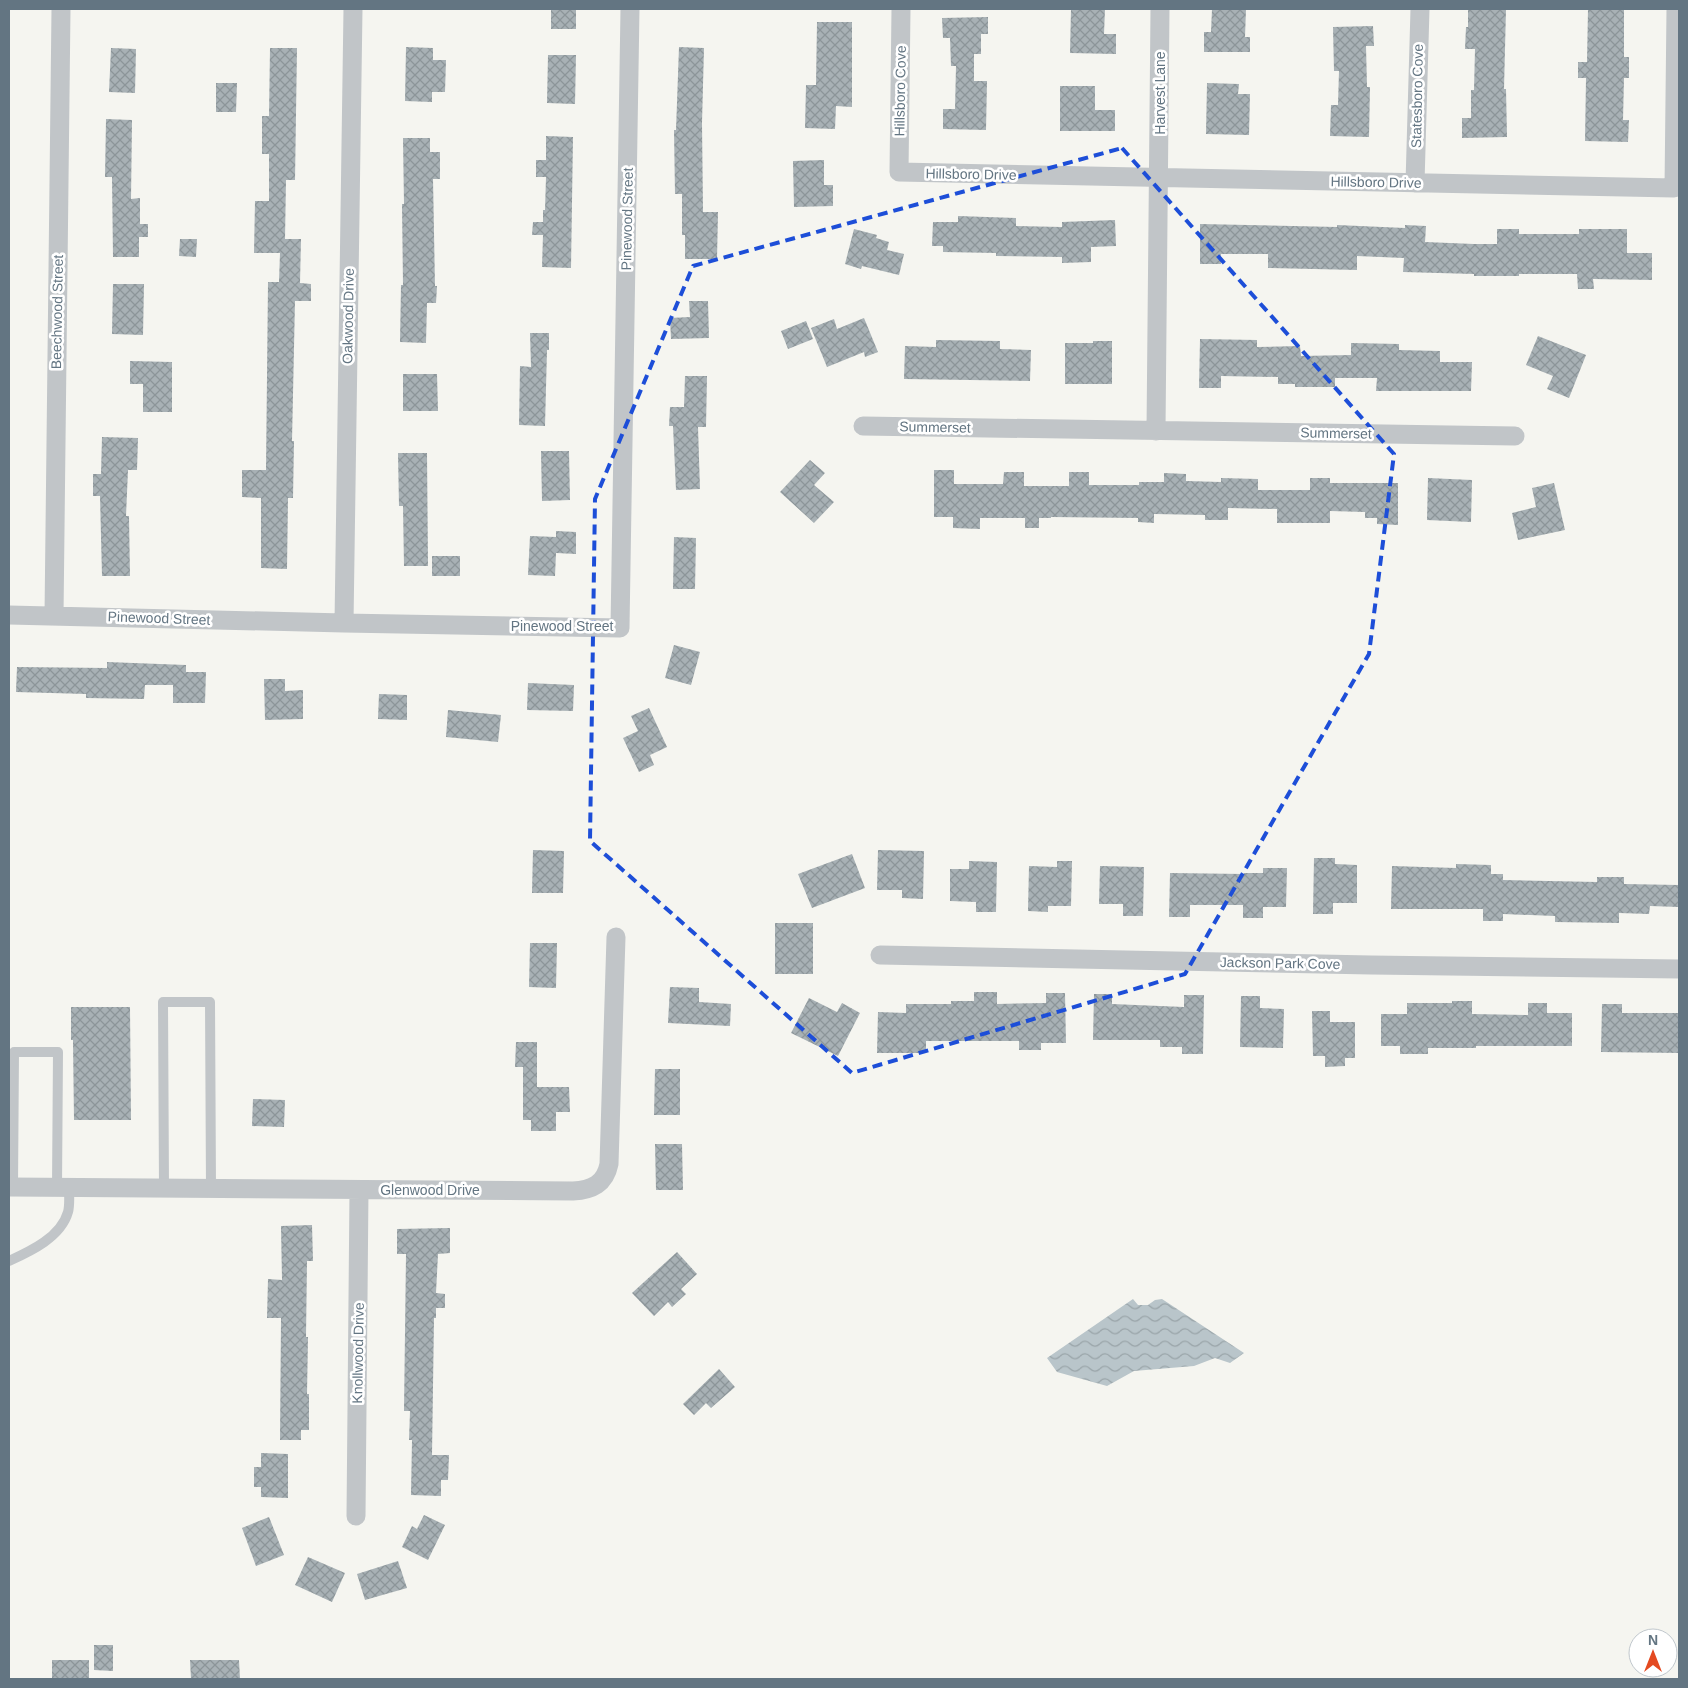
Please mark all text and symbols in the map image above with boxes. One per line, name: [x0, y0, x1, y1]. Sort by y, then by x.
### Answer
street label: Statesboro Cove: [1408, 44, 1426, 148]
street label: Hillsboro Cove: [891, 45, 909, 137]
street label: Harvest Lane: [1152, 51, 1168, 135]
street label: Hillsboro Drive: [925, 165, 1017, 183]
street label: Pinewood Street: [618, 167, 636, 270]
street label: Hillsboro Drive: [1330, 173, 1422, 191]
street label: Beechwood Street: [48, 255, 66, 369]
street label: Oakwood Drive: [339, 268, 357, 364]
street label: Summerset: [899, 418, 971, 436]
street label: Summerset: [1300, 424, 1372, 442]
street label: Pinewood Street: [107, 608, 211, 628]
street label: Pinewood Street: [511, 618, 613, 634]
street label: Jackson Park Cove: [1220, 954, 1341, 972]
street label: Glenwood Drive: [380, 1182, 480, 1198]
street label: Knollwood Drive: [349, 1302, 367, 1404]
north arrow: [1628, 1628, 1678, 1678]
text: N: [1648, 1632, 1658, 1648]

